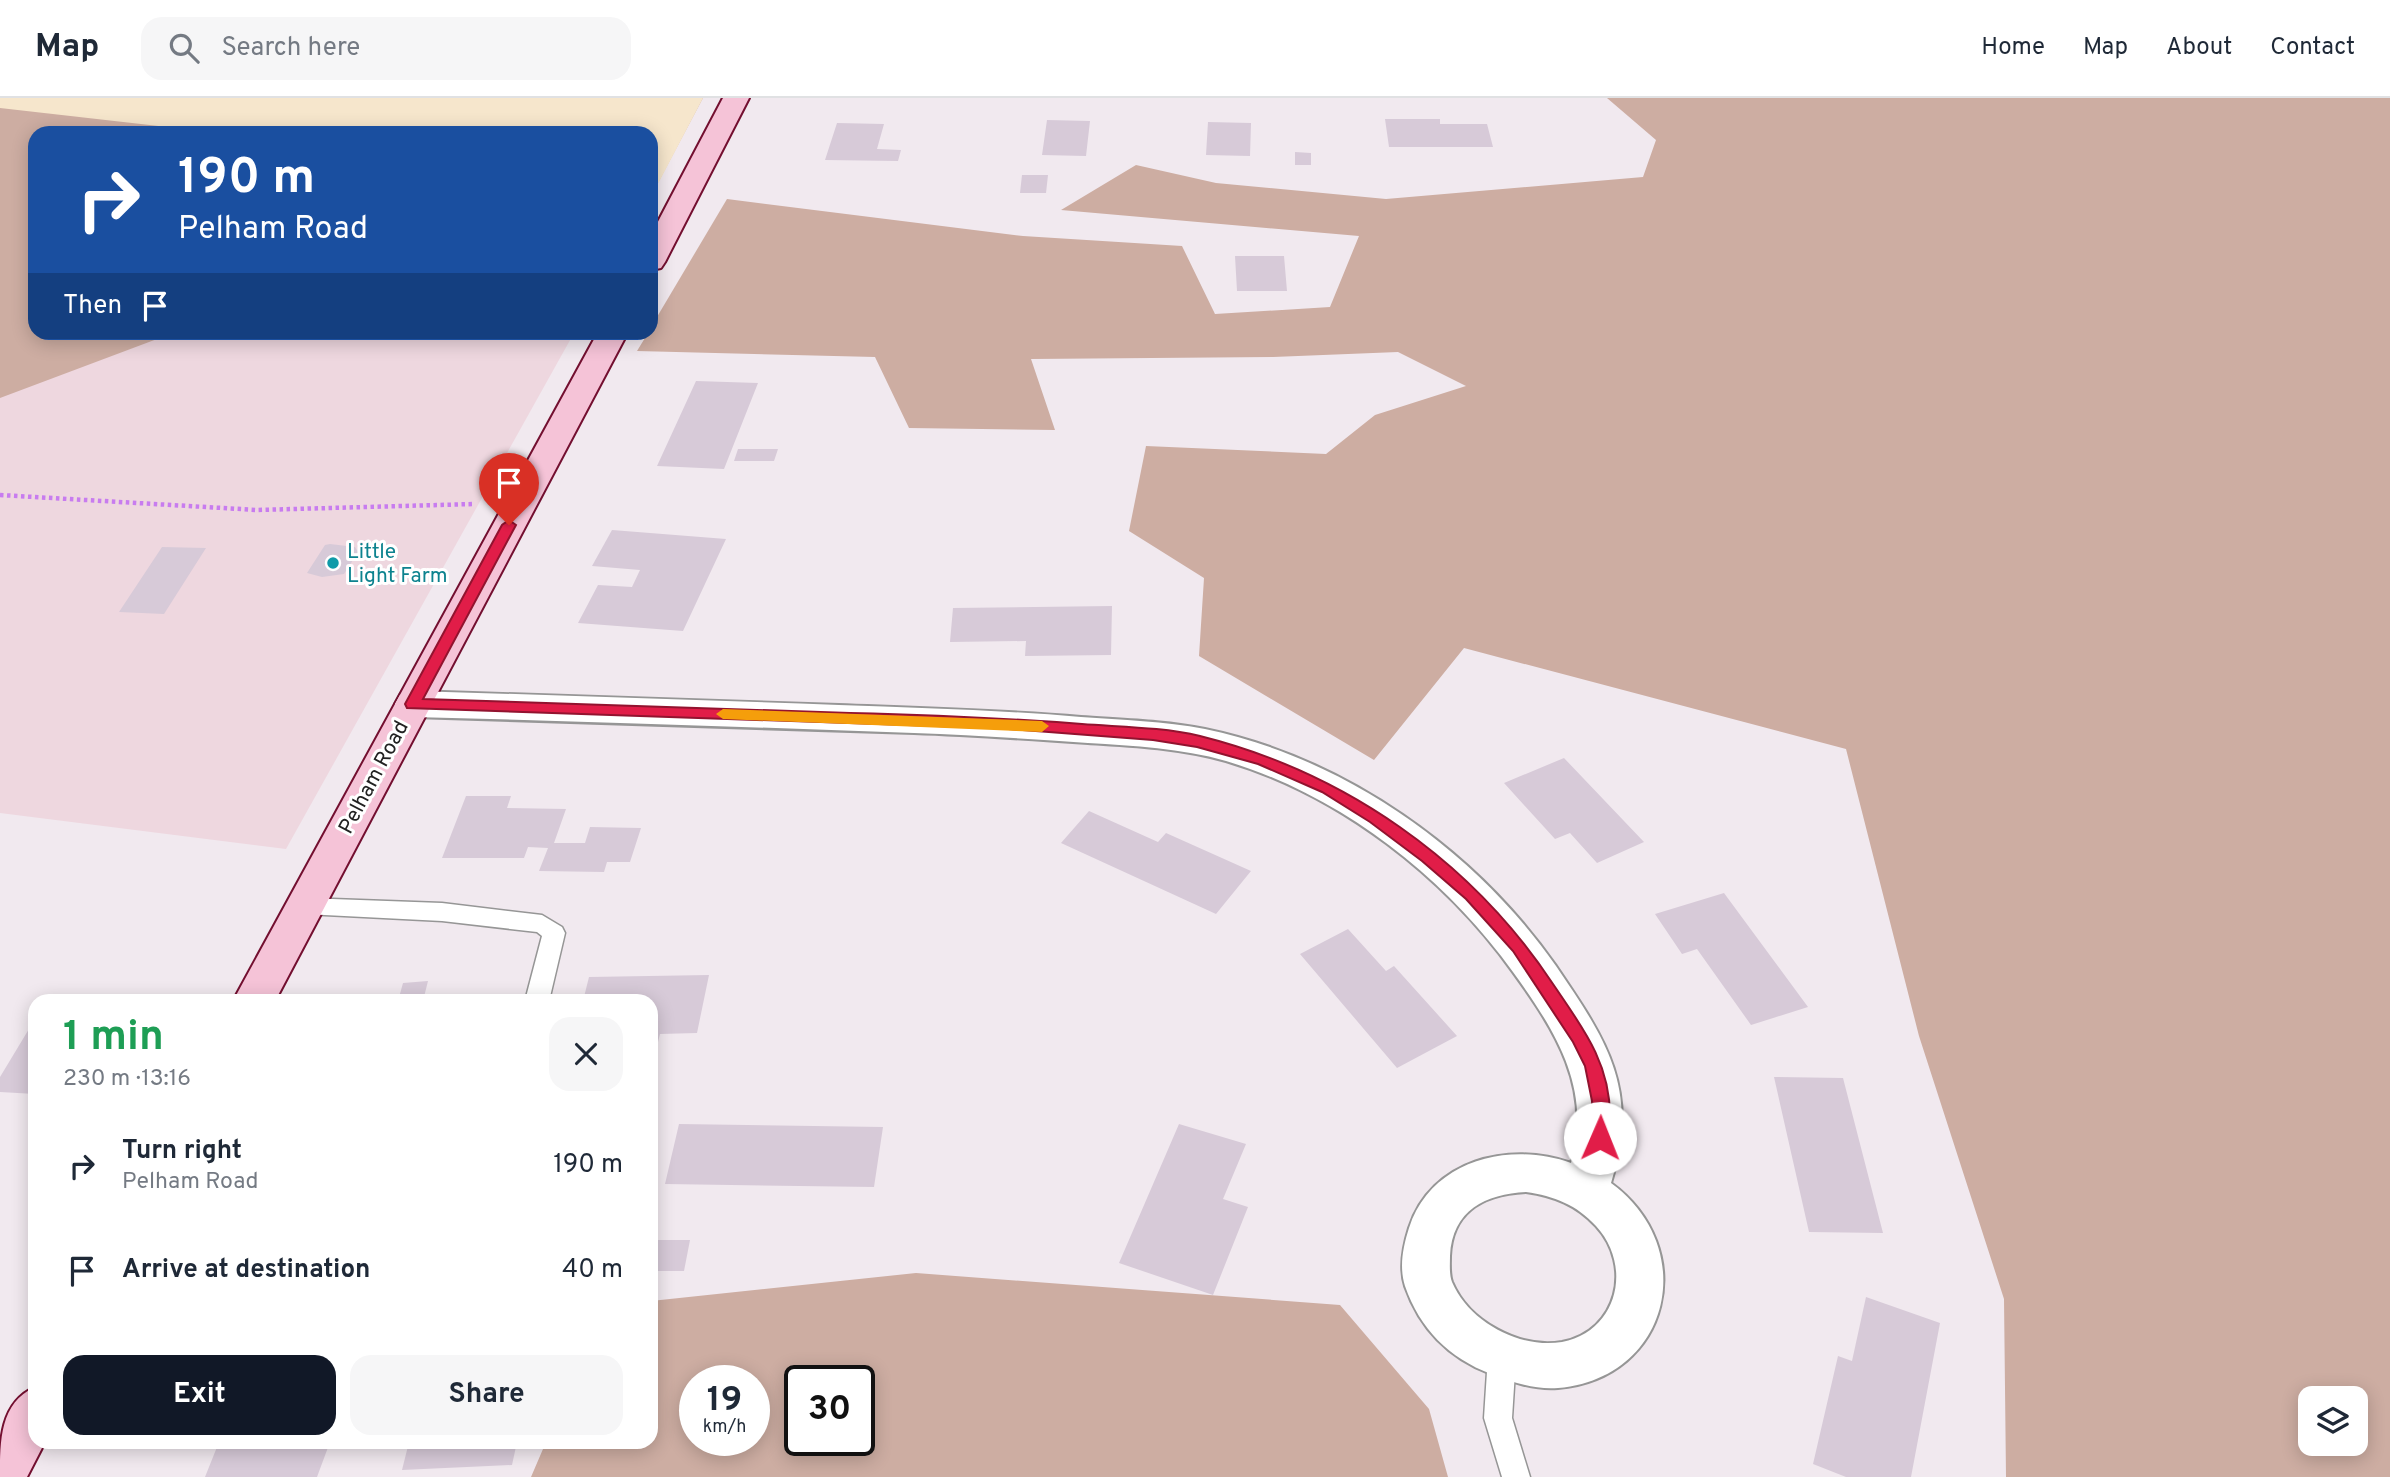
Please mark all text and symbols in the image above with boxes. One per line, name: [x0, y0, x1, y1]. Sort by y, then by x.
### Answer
search box: [141, 17, 631, 80]
text: Map: [35, 27, 99, 69]
icon: search: [165, 29, 203, 67]
text: Search here: [221, 32, 360, 65]
text: Home: [1981, 33, 2045, 63]
text: Map: [2083, 33, 2128, 63]
text: About: [2166, 33, 2232, 63]
text: Contact: [2270, 33, 2355, 63]
text: 190 m: [178, 149, 315, 211]
icon: right: [63, 154, 154, 245]
text: Pelham Road: [178, 210, 368, 250]
icon: arrive: [136, 287, 174, 325]
text: Then: [63, 290, 122, 323]
pin: [479, 453, 539, 525]
icon: arrive: [490, 464, 528, 502]
place label: Little Light Farm: [347, 539, 448, 590]
marker: Little Light Farm: [325, 555, 341, 571]
street label: Pelham Road: [333, 716, 416, 839]
text: 1 min: [63, 1012, 164, 1065]
button: close: [549, 1017, 623, 1091]
text: 230 m · 13:16: [63, 1065, 191, 1094]
position arrow: [1563, 1101, 1637, 1175]
text: Turn right: [122, 1135, 242, 1168]
icon: right: [63, 1147, 101, 1185]
text: 190 m: [553, 1149, 623, 1182]
text: Pelham Road: [122, 1168, 259, 1197]
icon: arrive: [63, 1252, 101, 1290]
text: Arrive at destination: [122, 1254, 370, 1287]
text: 40 m: [562, 1254, 623, 1287]
button: Exit: [63, 1355, 336, 1435]
button: Share: [350, 1355, 623, 1435]
speed limit sign: 30: [784, 1365, 875, 1456]
text: 19: [707, 1379, 742, 1423]
map controls: [2298, 1386, 2368, 1456]
button: layers: [2298, 1386, 2368, 1456]
text: km/h: [703, 1416, 746, 1439]

